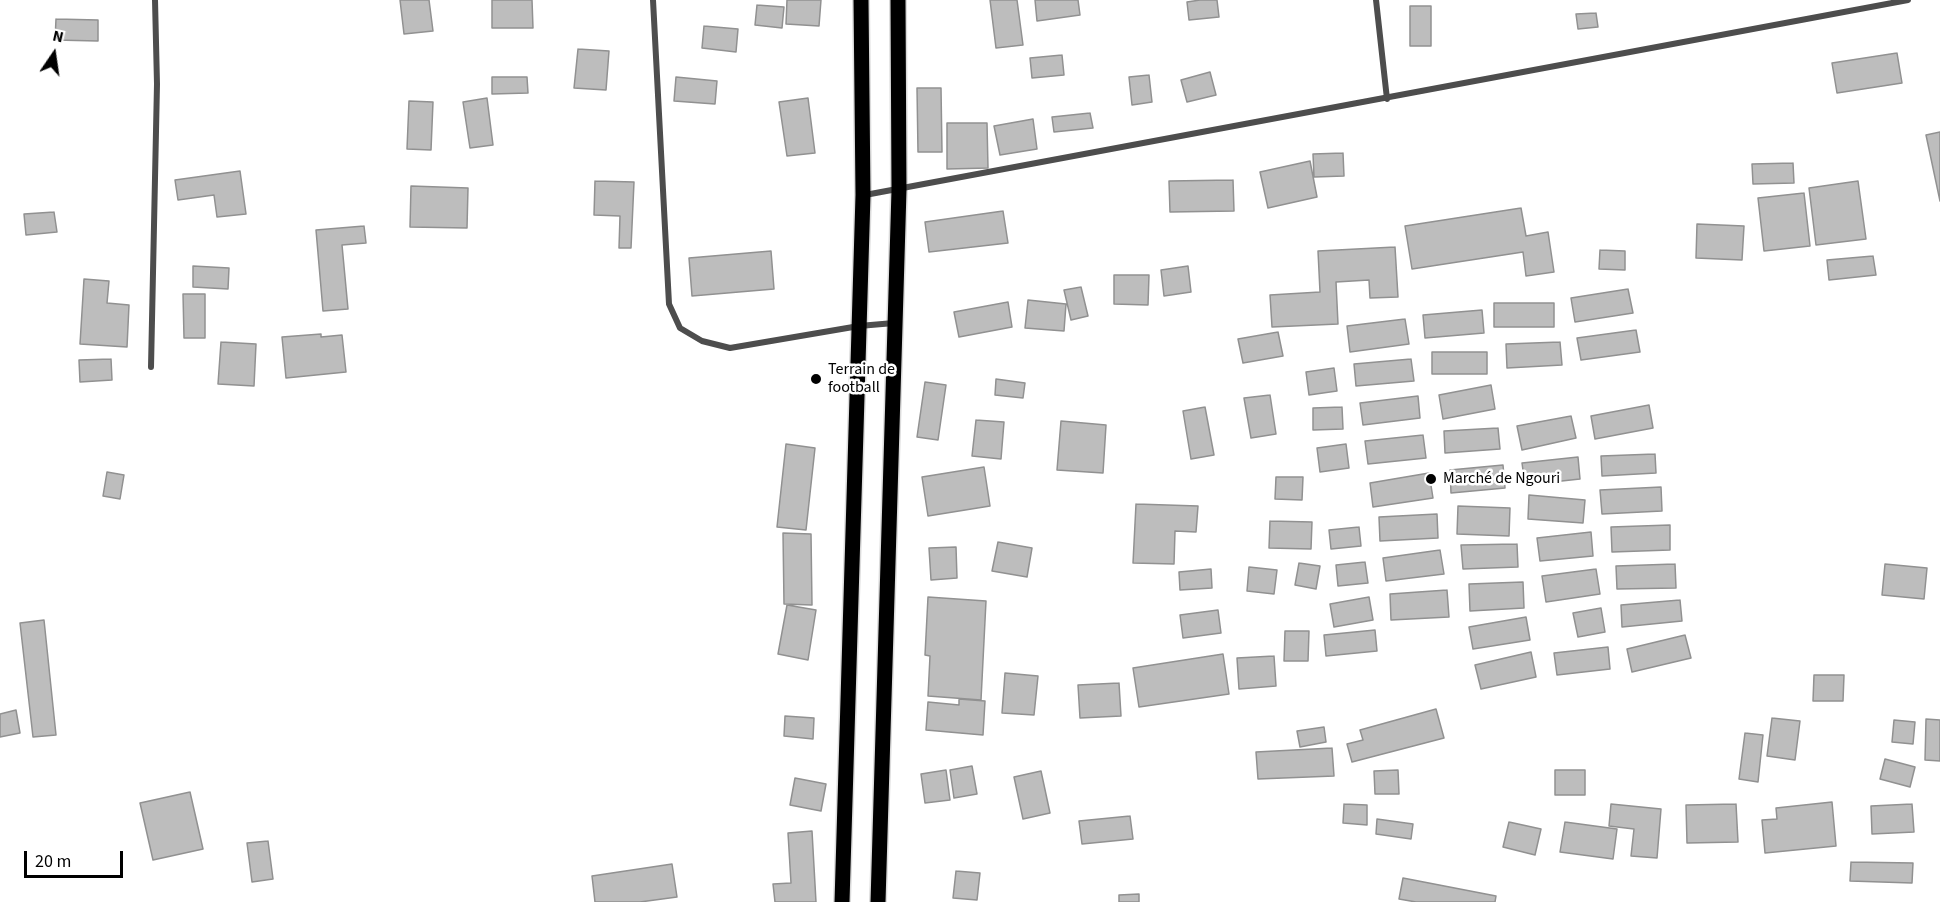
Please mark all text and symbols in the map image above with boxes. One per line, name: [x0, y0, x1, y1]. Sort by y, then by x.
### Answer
north arrow: [24, 24, 84, 84]
text: N: [50, 25, 66, 48]
place label: Terrain de football: [828, 360, 895, 398]
marker: Terrain de football: [809, 372, 823, 386]
place label: Marché de Ngouri: [1443, 469, 1560, 489]
marker: Marché de Ngouri: [1424, 472, 1438, 486]
scale bar: [27, 839, 126, 877]
text: 20 m: [35, 849, 71, 874]

